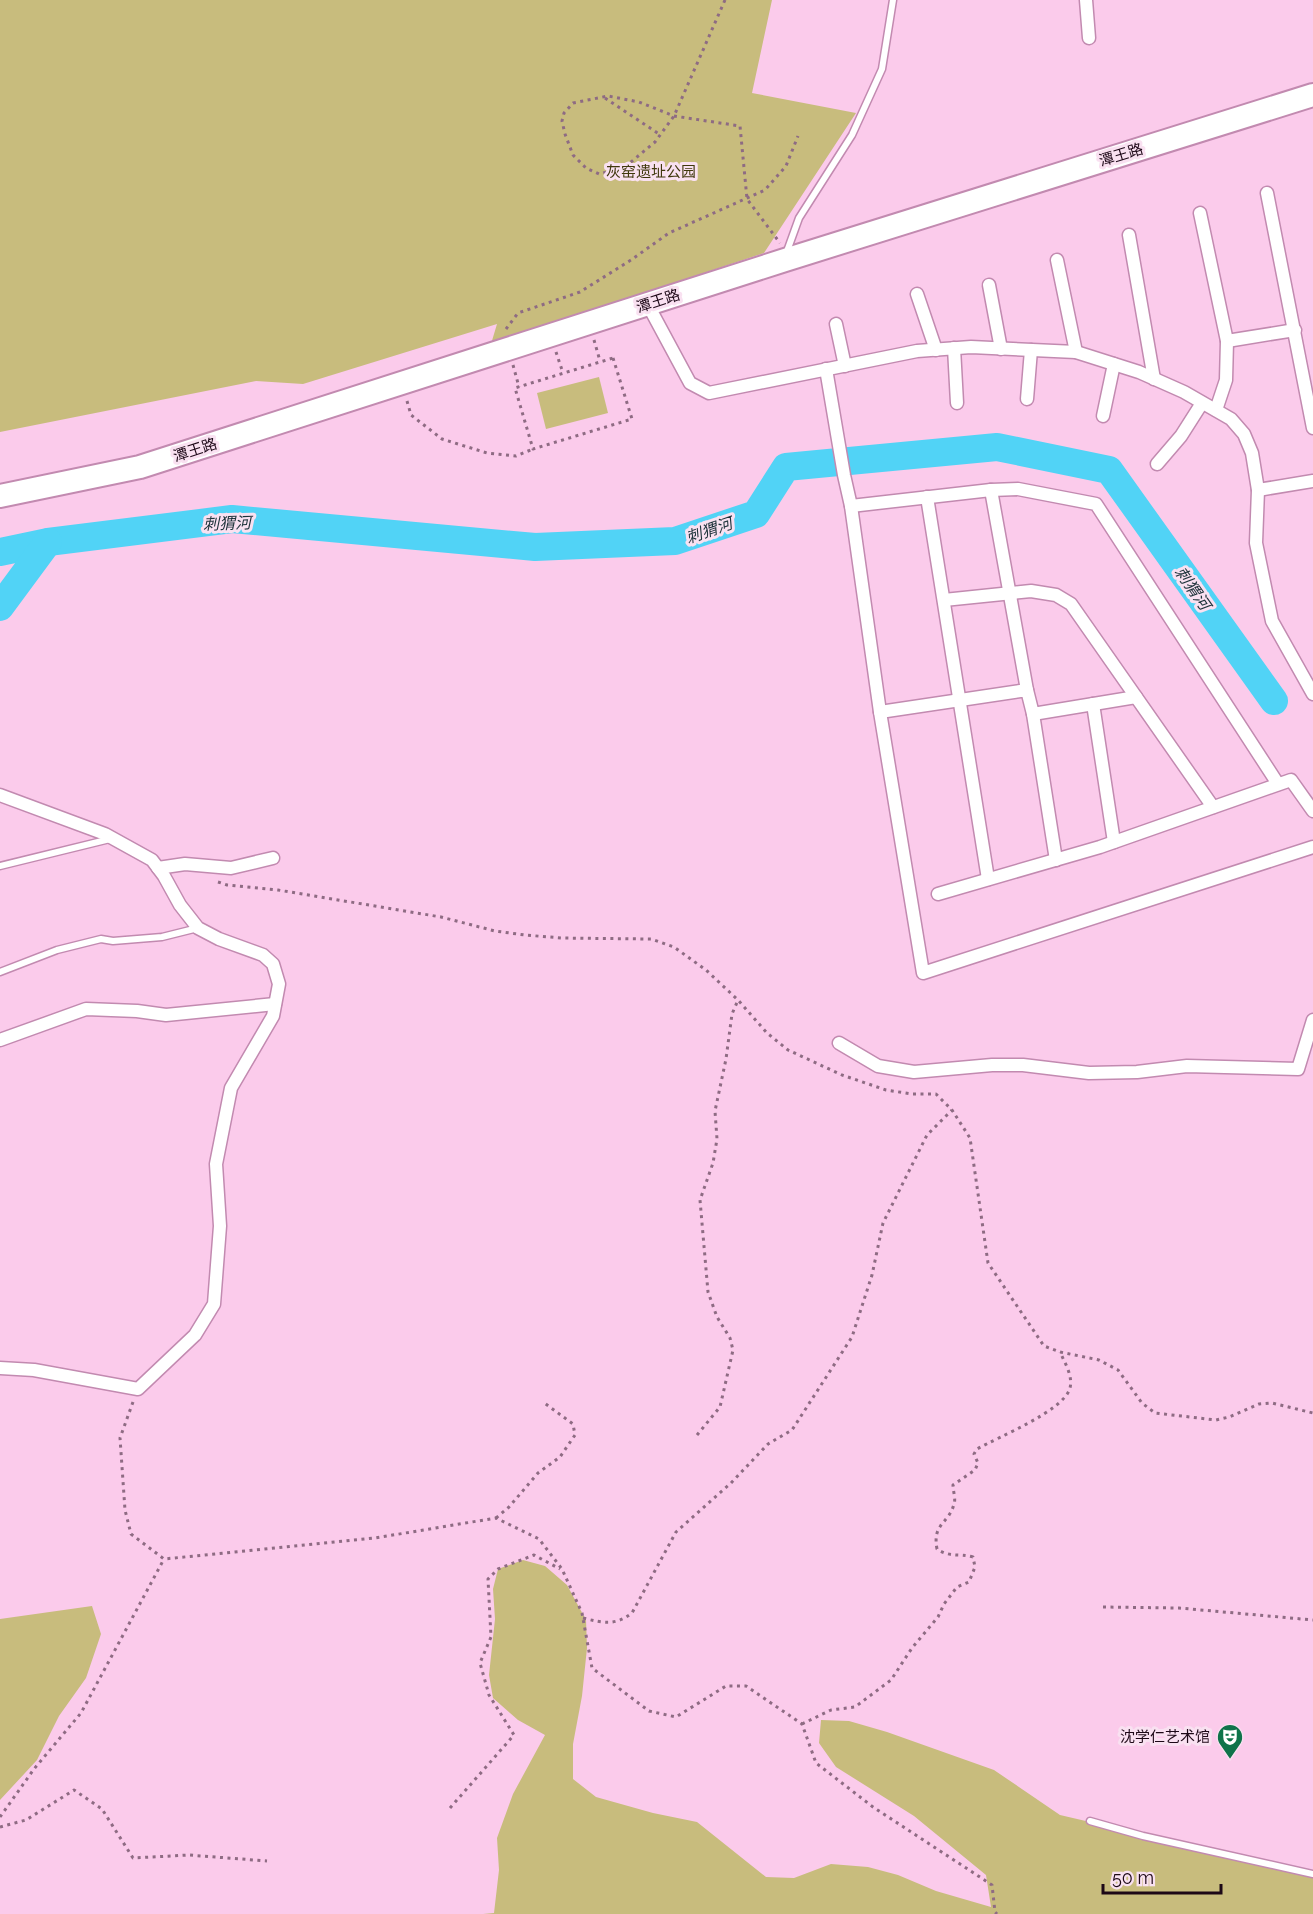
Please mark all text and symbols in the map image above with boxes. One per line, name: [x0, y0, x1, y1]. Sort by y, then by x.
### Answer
street label: 潭王路: [1097, 140, 1145, 170]
park label: 灰窑遗址公园: [606, 163, 696, 181]
street label: 潭王路: [634, 285, 682, 317]
street label: 潭王路: [171, 434, 219, 466]
water label: 刺猬河: [203, 513, 254, 534]
water label: 刺猬河: [683, 513, 738, 547]
water label: 刺猬河: [1171, 563, 1216, 616]
theatre icon: 沈学仁艺术馆: [1215, 1722, 1245, 1760]
place label: 沈学仁艺术馆: [1120, 1728, 1210, 1746]
scale bar: [1103, 1857, 1222, 1895]
text: 50 m: [1112, 1867, 1154, 1888]

